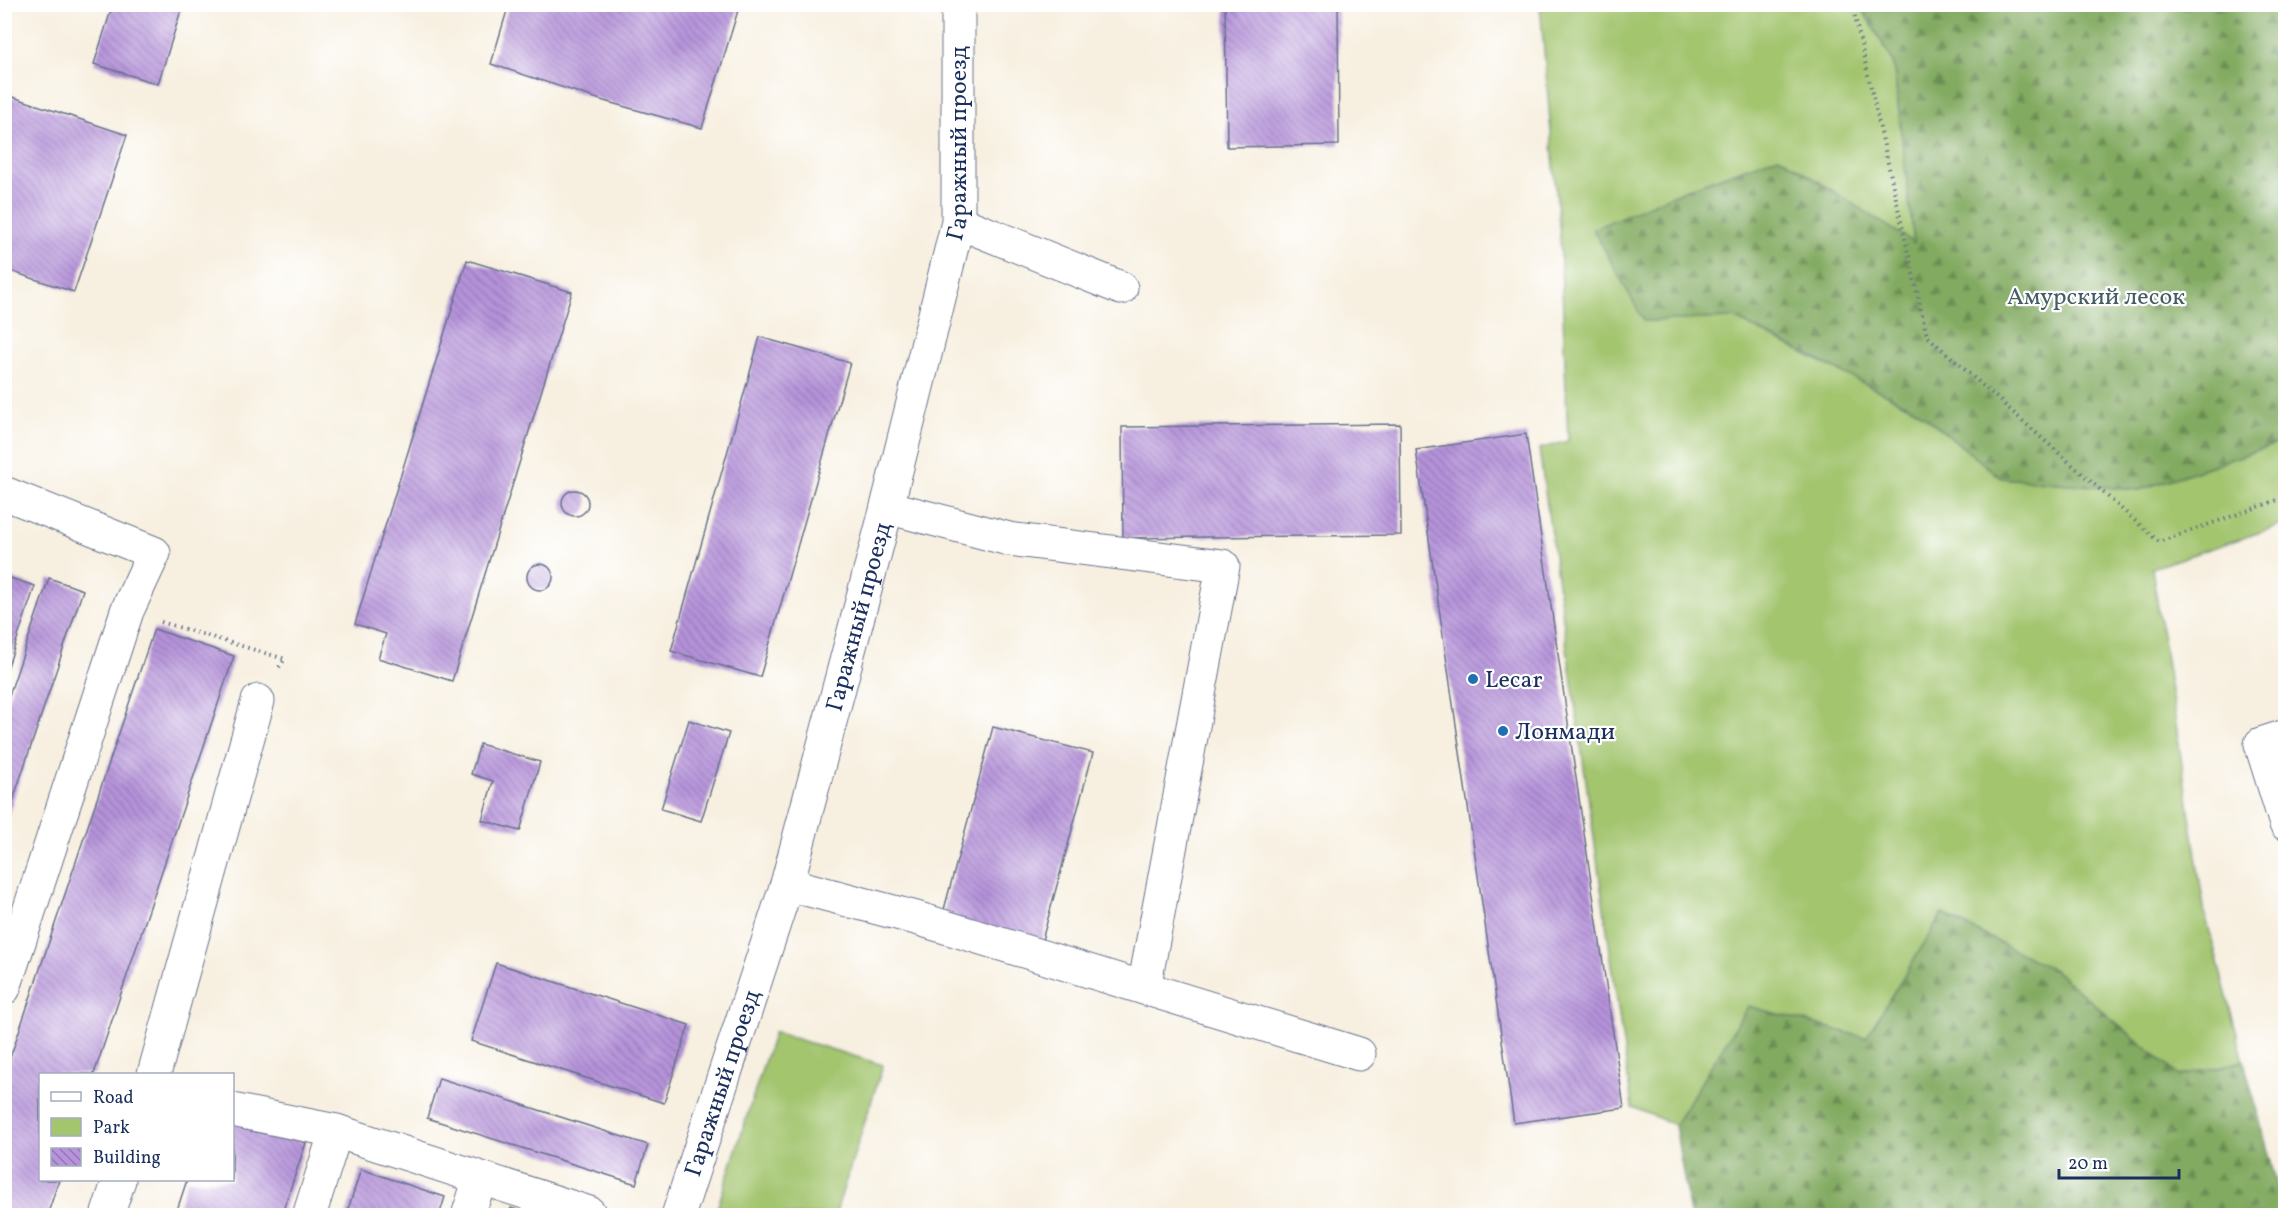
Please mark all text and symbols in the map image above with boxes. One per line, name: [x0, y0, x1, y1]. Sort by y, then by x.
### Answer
street label: Гаражный проезд: [939, 45, 978, 245]
park label: Амурский лесок: [2007, 281, 2185, 315]
street label: Гаражный проезд: [818, 518, 901, 716]
place label: Lecar: [1485, 664, 1543, 698]
marker: Lecar: [1466, 672, 1480, 686]
place label: Лонмади: [1515, 716, 1615, 750]
marker: Лонмади: [1496, 724, 1510, 738]
street label: Гаражный проезд: [677, 985, 770, 1181]
legend: [39, 1073, 234, 1181]
text: Road: [93, 1086, 134, 1111]
text: Park: [93, 1116, 130, 1141]
scale bar: [2059, 1142, 2179, 1180]
text: Building: [93, 1146, 161, 1171]
text: 20 m: [2068, 1152, 2108, 1177]

